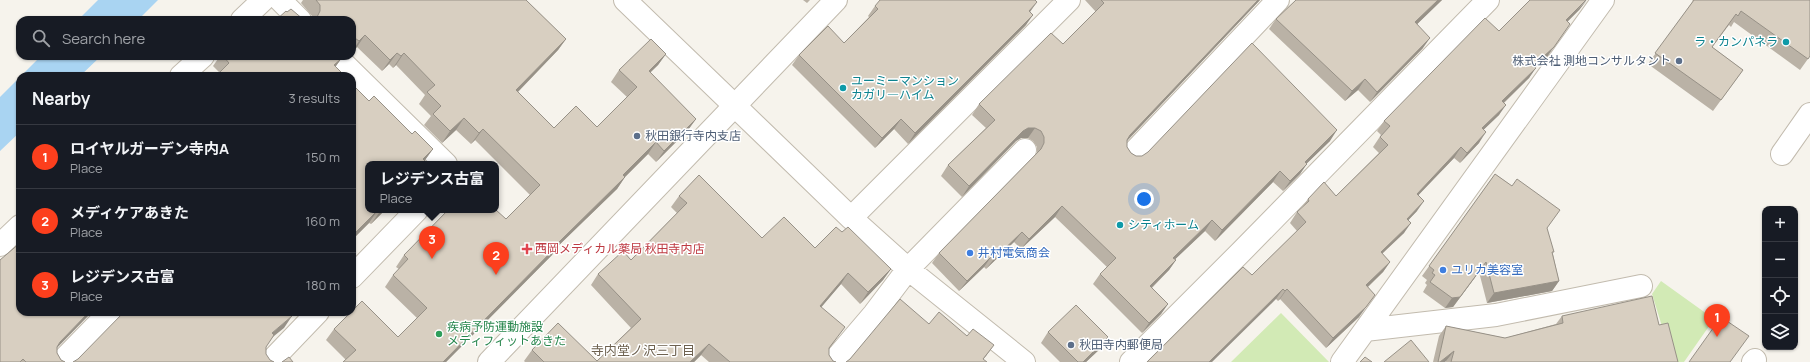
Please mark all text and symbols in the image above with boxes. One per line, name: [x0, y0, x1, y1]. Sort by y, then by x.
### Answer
search box: [16, 16, 356, 60]
icon: search: [30, 27, 52, 49]
text: Search here: [62, 28, 145, 49]
place label: ラ・カンパネラ: [1694, 33, 1778, 50]
marker: ラ・カンパネラ: [1781, 37, 1791, 47]
place label: 株式会社 測地コンサルタント: [1513, 52, 1671, 69]
marker: 株式会社 測地コンサルタント: [1674, 56, 1684, 66]
place label: ユーミーマンション カガリ―ハイム: [851, 72, 959, 103]
marker: ユーミーマンション カガリ―ハイム: [838, 83, 848, 93]
text: Nearby: [32, 87, 90, 110]
text: 3 results: [288, 89, 340, 107]
place label: 秋田銀行寺内支店: [645, 127, 741, 144]
marker: 秋田銀行寺内支店: [632, 131, 642, 141]
text: ロイヤルガーデン寺内A: [70, 138, 229, 159]
text: 1: [42, 148, 48, 166]
text: 150 m: [306, 148, 340, 166]
text: Place: [70, 159, 103, 177]
popup: [365, 161, 499, 213]
text: レジデンス古富: [380, 168, 484, 189]
text: Place: [380, 189, 412, 207]
your location: [1134, 189, 1154, 209]
text: メディケアあきた: [70, 202, 189, 223]
map controls: [1762, 206, 1798, 350]
button: +: [1762, 206, 1798, 242]
text: 2: [41, 212, 49, 230]
text: 160 m: [305, 212, 340, 230]
place label: シティホーム: [1128, 216, 1199, 233]
marker: シティホーム: [1115, 220, 1125, 230]
text: Place: [70, 223, 103, 241]
pin: 3: [419, 226, 445, 259]
place label: 西岡メディカル薬局 秋田寺内店: [535, 240, 705, 257]
pin: 2: [483, 242, 509, 275]
button: −: [1762, 242, 1798, 278]
marker: 西岡メディカル薬局 秋田寺内店: [522, 244, 532, 254]
place label: 井村電気商会: [978, 244, 1050, 261]
marker: 井村電気商会: [965, 248, 975, 258]
place label: ユリカ美容室: [1451, 261, 1523, 278]
marker: ユリカ美容室: [1438, 265, 1448, 275]
text: レジデンス古富: [70, 266, 175, 287]
text: 3: [41, 276, 49, 294]
text: 180 m: [306, 276, 340, 294]
button: locate: [1762, 278, 1798, 314]
text: Place: [70, 287, 103, 305]
pin: 1: [1704, 304, 1730, 337]
button: layers: [1762, 314, 1798, 350]
place label: 疾病予防運動施設 メディフィットあきた: [447, 318, 566, 349]
marker: 疾病予防運動施設 メディフィットあきた: [434, 329, 444, 339]
place label: 秋田寺内郵便局: [1079, 336, 1163, 353]
marker: 秋田寺内郵便局: [1066, 340, 1076, 350]
district label: 寺内堂ノ沢三丁目: [591, 341, 695, 359]

